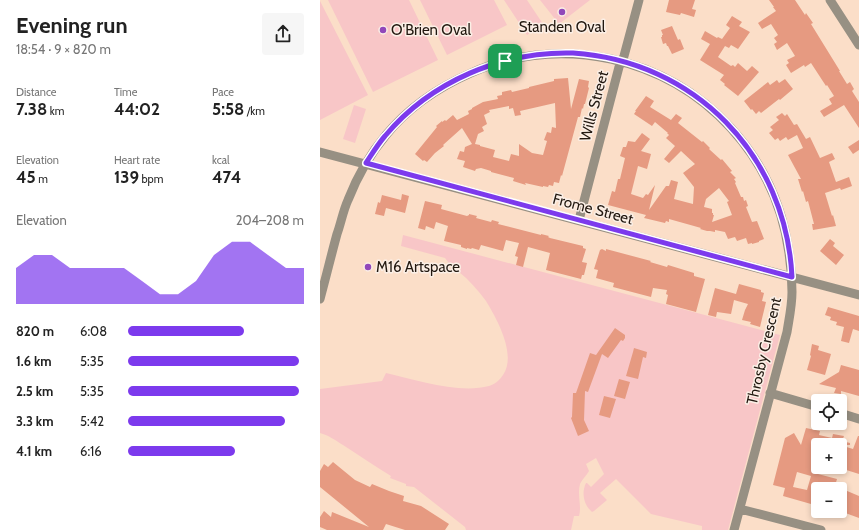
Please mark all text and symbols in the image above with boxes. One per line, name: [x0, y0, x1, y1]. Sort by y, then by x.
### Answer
marker: Standen Oval: [557, 7, 567, 17]
text: Evening run: [16, 12, 128, 39]
button: share: [262, 13, 304, 55]
place label: Standen Oval: [519, 18, 606, 36]
place label: O'Brien Oval: [391, 21, 471, 39]
marker: O'Brien Oval: [378, 25, 388, 35]
text: 18:54 · 9 × 820 m: [16, 41, 111, 57]
pin: [488, 44, 522, 78]
icon: arrive: [494, 50, 516, 72]
street label: Wills Street: [576, 69, 612, 143]
text: Distance: [16, 85, 57, 99]
text: Time: [114, 85, 137, 99]
text: Pace: [212, 85, 234, 99]
text: 7.38: [16, 99, 47, 119]
text: 44:02: [114, 99, 160, 119]
text: 5:58: [212, 99, 244, 119]
text: km: [47, 104, 64, 118]
text: /km: [244, 104, 265, 118]
text: Elevation: [16, 153, 59, 167]
text: Heart rate: [114, 153, 160, 167]
text: kcal: [212, 153, 230, 167]
text: 45: [16, 167, 36, 187]
text: 139: [114, 167, 139, 187]
text: 474: [212, 167, 241, 187]
text: m: [36, 172, 48, 186]
text: bpm: [139, 172, 163, 186]
street label: Frome Street: [551, 190, 635, 228]
text: Elevation: [16, 212, 67, 228]
text: 204–208 m: [236, 212, 304, 228]
place label: M16 Artspace: [376, 258, 460, 276]
marker: M16 Artspace: [363, 262, 373, 272]
street label: Throsby Crescent: [743, 296, 785, 406]
text: 820 m: [16, 323, 54, 339]
text: 6:08: [80, 323, 107, 339]
text: 1.6 km: [16, 353, 52, 369]
text: 5:35: [80, 353, 104, 369]
text: 2.5 km: [16, 383, 53, 399]
text: 5:35: [80, 383, 104, 399]
map controls: [811, 394, 847, 518]
button: locate: [811, 394, 847, 430]
text: 3.3 km: [16, 413, 53, 429]
text: 5:42: [80, 413, 104, 429]
button: +: [811, 438, 847, 474]
text: 4.1 km: [16, 443, 52, 459]
text: 6:16: [80, 443, 102, 459]
button: −: [811, 482, 847, 518]

